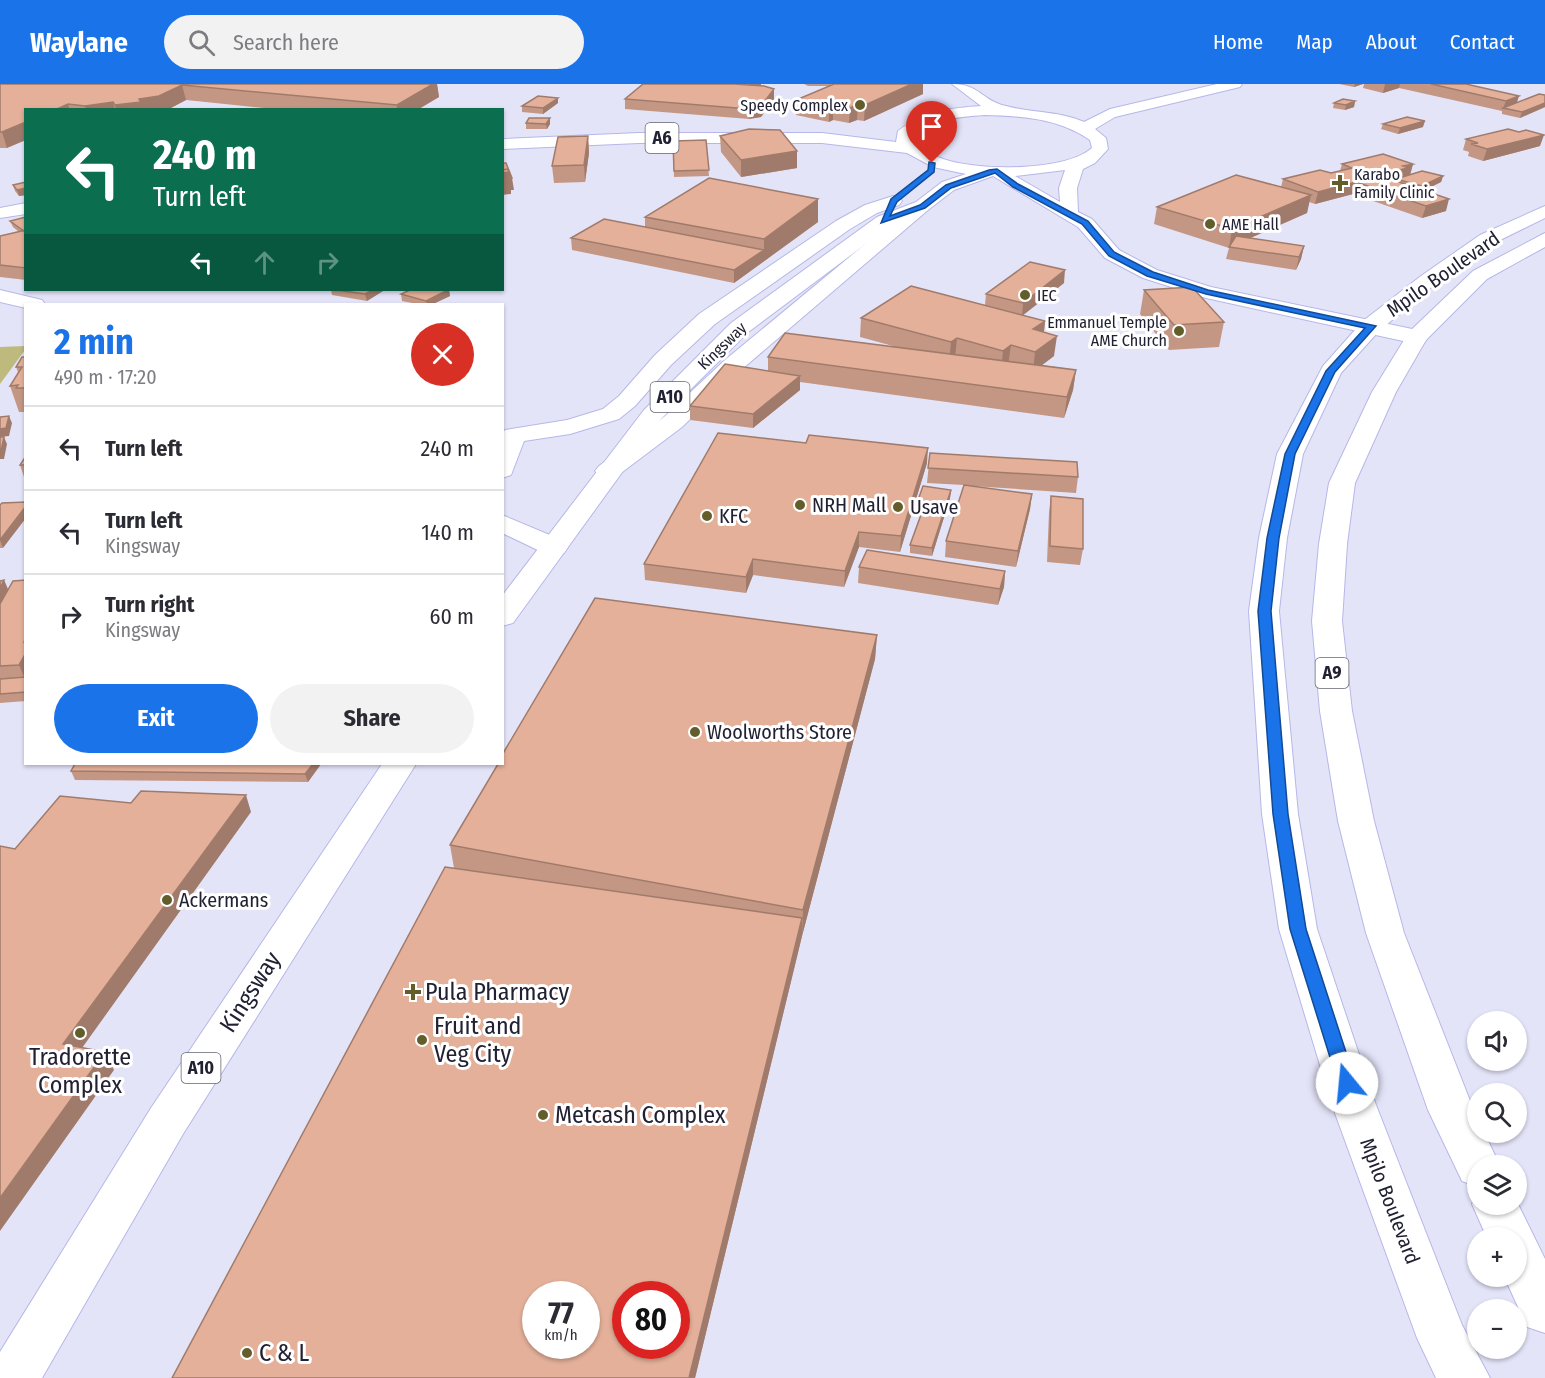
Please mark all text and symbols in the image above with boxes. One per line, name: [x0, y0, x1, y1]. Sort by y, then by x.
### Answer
search box: [164, 15, 584, 69]
text: Waylane: [30, 26, 128, 59]
icon: search: [185, 26, 218, 59]
text: Search here: [233, 29, 339, 56]
text: Home: [1213, 29, 1263, 55]
text: Map: [1296, 29, 1333, 55]
text: About: [1366, 29, 1417, 55]
text: Contact: [1450, 29, 1515, 55]
place label: Speedy Complex: [740, 96, 848, 115]
marker: Speedy Complex: [853, 98, 867, 112]
pin: [906, 101, 957, 163]
icon: arrive: [915, 110, 948, 143]
road number: A6: [646, 123, 678, 153]
text: 240 m: [153, 130, 257, 180]
icon: left: [54, 132, 132, 210]
place label: Karabo Family Clinic: [1354, 165, 1435, 202]
marker: Karabo Family Clinic: [1331, 174, 1349, 192]
text: Turn left: [153, 181, 246, 213]
place label: AME Hall: [1222, 215, 1279, 234]
marker: AME Hall: [1203, 217, 1217, 231]
street label: Mpilo Boulevard: [1382, 226, 1504, 322]
icon: left: [185, 246, 218, 279]
icon: ahead: [248, 246, 281, 279]
icon: right: [311, 246, 344, 279]
place label: IEC: [1037, 286, 1057, 305]
marker: IEC: [1018, 288, 1032, 302]
place label: Emmanuel Temple AME Church: [1047, 313, 1167, 350]
street label: Kingsway: [694, 318, 751, 374]
text: 2 min: [54, 320, 134, 364]
button: close: [411, 323, 474, 386]
marker: Emmanuel Temple AME Church: [1172, 324, 1186, 338]
text: 490 m · 17:20: [54, 365, 157, 389]
road number: A10: [650, 382, 690, 412]
icon: left: [54, 432, 87, 465]
text: Turn left: [105, 435, 183, 462]
text: 240 m: [421, 435, 474, 462]
place label: NRH Mall: [812, 493, 886, 517]
place label: Usave: [910, 495, 958, 519]
marker: NRH Mall: [793, 498, 807, 512]
marker: Usave: [891, 500, 905, 514]
place label: KFC: [719, 504, 748, 528]
text: Turn left: [105, 507, 183, 534]
marker: KFC: [700, 509, 714, 523]
icon: left: [54, 516, 87, 549]
text: 140 m: [421, 519, 474, 546]
text: Kingsway: [105, 534, 180, 558]
text: Turn right: [105, 591, 194, 618]
icon: right: [54, 600, 87, 633]
text: 60 m: [430, 603, 474, 630]
text: Kingsway: [105, 618, 180, 642]
road number: A9: [1316, 658, 1348, 688]
button: Exit: [54, 684, 258, 753]
button: Share: [270, 684, 474, 753]
place label: Woolworths Store: [707, 720, 852, 744]
marker: Woolworths Store: [688, 725, 702, 739]
place label: Ackermans: [179, 888, 268, 912]
marker: Ackermans: [160, 893, 174, 907]
street label: Kingsway: [214, 946, 286, 1037]
place label: Pula Pharmacy: [425, 978, 569, 1006]
marker: Pula Pharmacy: [406, 985, 420, 999]
map controls: [1467, 1011, 1527, 1359]
button: sound: [1467, 1011, 1527, 1071]
place label: Fruit and Veg City: [434, 1012, 521, 1068]
marker: Tradorette Complex: [73, 1026, 87, 1040]
marker: Fruit and Veg City: [415, 1033, 429, 1047]
place label: Tradorette Complex: [29, 1043, 131, 1099]
position arrow: [1315, 1051, 1379, 1115]
road number: A10: [182, 1053, 220, 1083]
button: search: [1467, 1083, 1527, 1143]
place label: Metcash Complex: [555, 1101, 726, 1129]
marker: Metcash Complex: [536, 1108, 550, 1122]
street label: Mpilo Boulevard: [1355, 1135, 1425, 1267]
button: layers: [1467, 1155, 1527, 1215]
button: +: [1467, 1227, 1527, 1287]
speed limit sign: 80: [612, 1281, 690, 1359]
text: 77: [548, 1295, 574, 1331]
button: −: [1467, 1299, 1527, 1359]
text: km/h: [544, 1326, 578, 1344]
place label: C & L: [259, 1339, 309, 1367]
marker: C & L: [240, 1346, 254, 1360]

